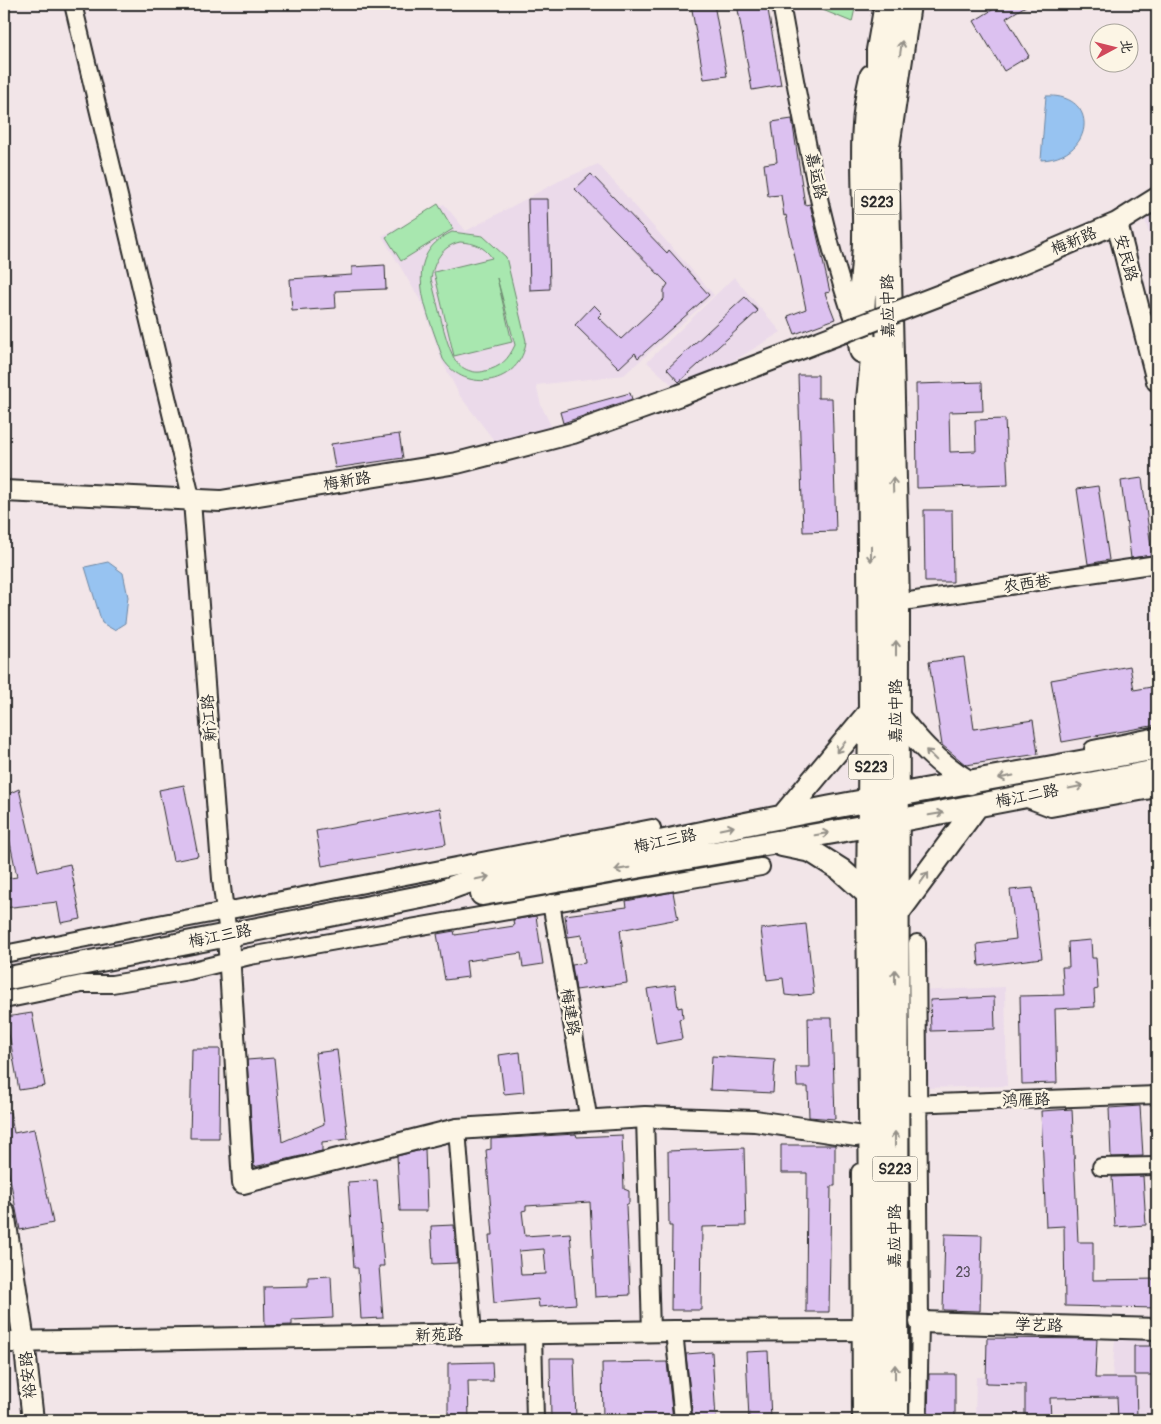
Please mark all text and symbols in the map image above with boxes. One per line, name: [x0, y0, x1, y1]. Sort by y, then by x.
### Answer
north arrow: [1088, 22, 1138, 72]
text: 北: [1117, 38, 1136, 54]
one-way arrow: [896, 40, 906, 56]
street label: 嘉运路: [801, 150, 831, 202]
road number: S223: [854, 190, 900, 214]
street label: 梅新路: [1048, 222, 1100, 260]
street label: 安民路: [1110, 232, 1142, 284]
street label: 嘉应中路: [877, 274, 899, 338]
street label: 梅新路: [322, 467, 372, 495]
one-way arrow: [888, 477, 898, 494]
one-way arrow: [866, 545, 876, 561]
street label: 农西巷: [1002, 571, 1052, 597]
one-way arrow: [891, 640, 901, 656]
street label: 嘉应中路: [886, 679, 906, 743]
street label: 新江路: [197, 693, 221, 743]
one-way arrow: [835, 740, 846, 753]
one-way arrow: [925, 748, 937, 761]
road number: S223: [848, 754, 894, 780]
one-way arrow: [999, 772, 1015, 782]
street label: 梅江二路: [994, 780, 1060, 812]
one-way arrow: [1068, 781, 1084, 791]
one-way arrow: [928, 808, 944, 818]
one-way arrow: [718, 822, 734, 832]
street label: 梅江三路: [632, 825, 698, 857]
one-way arrow: [813, 829, 829, 839]
one-way arrow: [614, 865, 630, 875]
one-way arrow: [919, 871, 929, 885]
one-way arrow: [474, 873, 490, 883]
street label: 梅江三路: [187, 920, 253, 952]
one-way arrow: [890, 969, 900, 985]
street label: 梅建路: [556, 987, 584, 1037]
street label: 鸿雁路: [1002, 1089, 1050, 1111]
one-way arrow: [890, 1131, 900, 1148]
road number: S223: [872, 1156, 918, 1182]
street label: 嘉应中路: [885, 1204, 905, 1268]
house number: 23: [955, 1264, 971, 1281]
street label: 学艺路: [1015, 1314, 1063, 1336]
street label: 新苑路: [415, 1325, 463, 1345]
street label: 裕安路: [16, 1350, 40, 1400]
one-way arrow: [890, 1364, 900, 1380]

